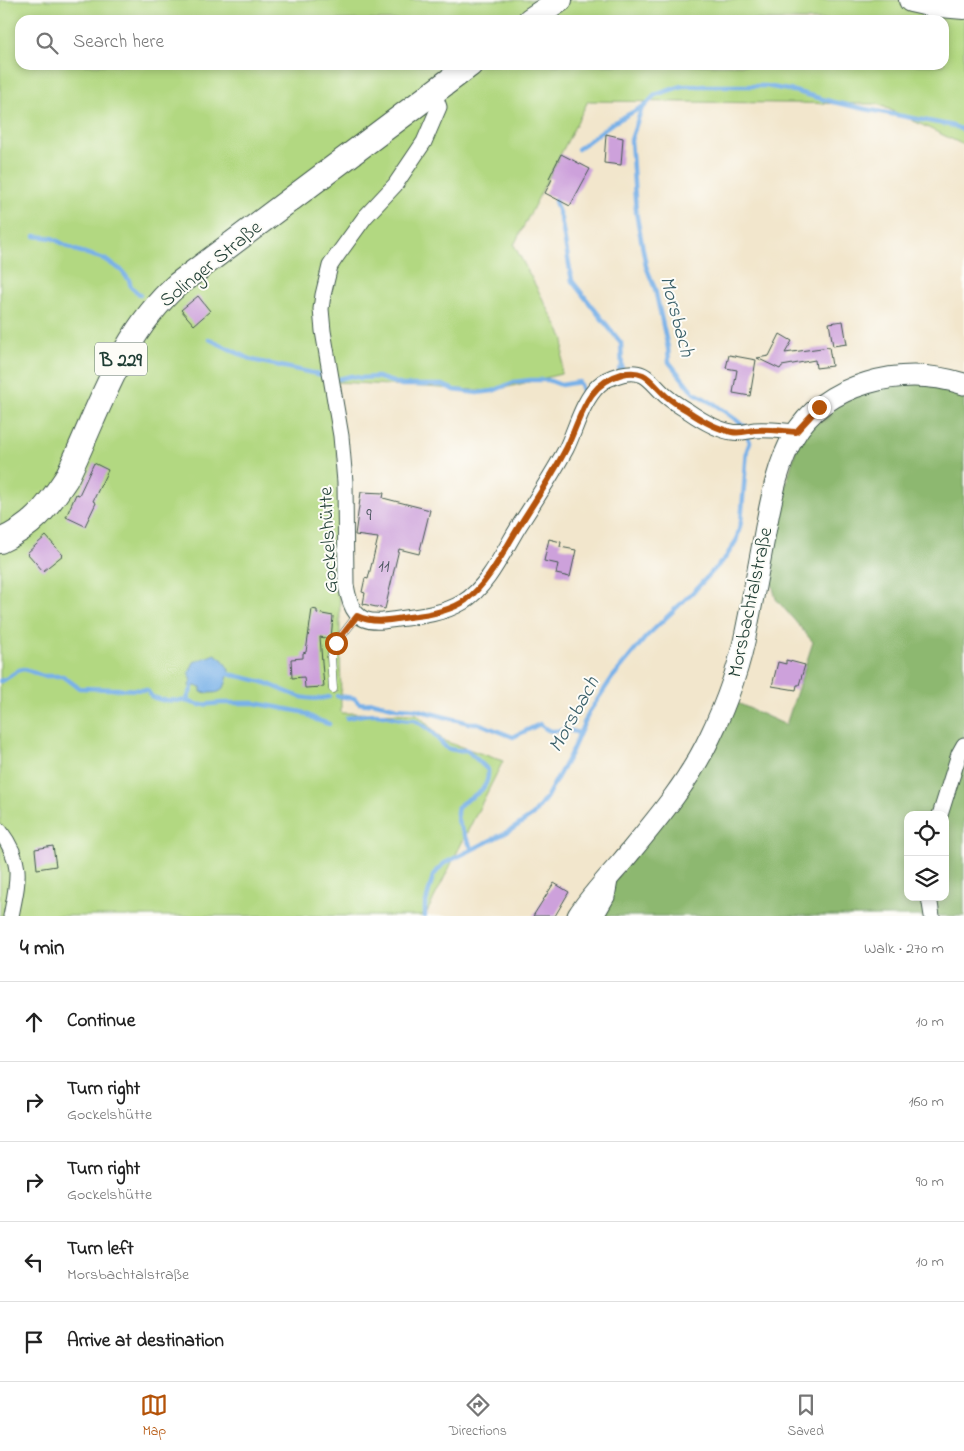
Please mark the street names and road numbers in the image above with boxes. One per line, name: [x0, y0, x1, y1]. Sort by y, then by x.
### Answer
street label: Solinger Straße: [154, 214, 270, 316]
road number: B 229: [95, 342, 147, 376]
street label: Gockelshütte: [312, 486, 347, 594]
street label: Morsbachtalstraße: [721, 525, 782, 680]

